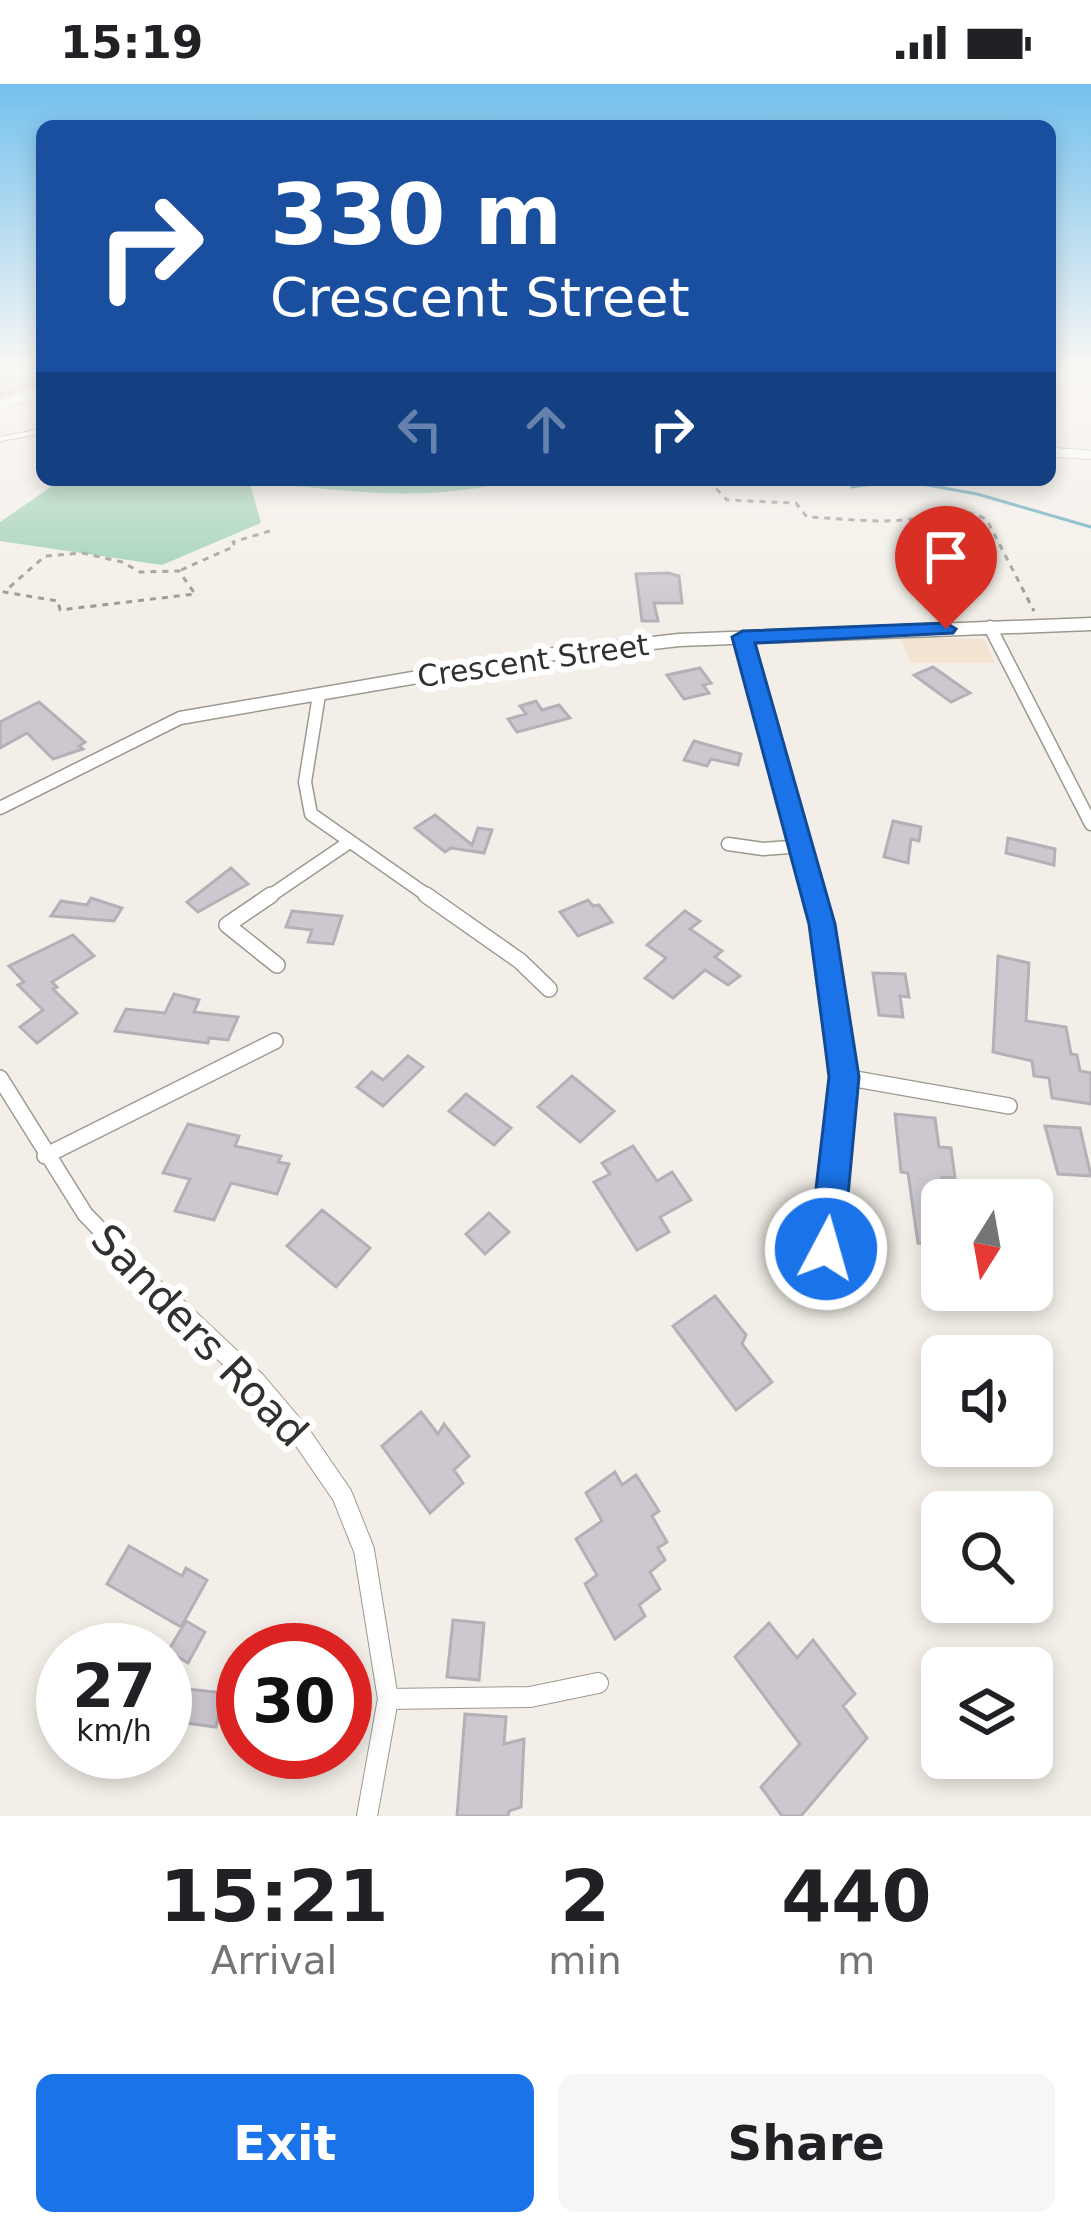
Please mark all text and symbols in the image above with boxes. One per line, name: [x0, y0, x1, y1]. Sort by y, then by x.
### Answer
text: 15:19: [60, 16, 203, 69]
text: 330 m: [270, 166, 562, 264]
icon: right: [72, 168, 228, 324]
text: Crescent Street: [270, 266, 690, 329]
icon: left: [387, 396, 453, 462]
icon: ahead: [513, 396, 579, 462]
icon: right: [639, 396, 705, 462]
pin: [895, 506, 997, 629]
icon: arrive: [913, 524, 979, 590]
street label: Crescent Street: [415, 627, 651, 694]
north arrow: [921, 1179, 1053, 1311]
map controls: [921, 1179, 1053, 1779]
position arrow: [763, 1186, 889, 1312]
street label: Sanders Road: [81, 1214, 318, 1456]
button: sound: [921, 1335, 1053, 1467]
button: search: [921, 1491, 1053, 1623]
speed limit sign: 30: [216, 1623, 372, 1779]
button: layers: [921, 1647, 1053, 1779]
text: 27: [72, 1651, 156, 1721]
text: km/h: [76, 1713, 152, 1748]
text: 15:21: [159, 1854, 389, 1938]
text: 2: [560, 1854, 610, 1938]
text: 440: [781, 1854, 931, 1938]
text: Arrival: [211, 1938, 337, 1983]
text: min: [548, 1938, 622, 1983]
text: m: [837, 1938, 875, 1983]
button: Exit: [36, 2074, 534, 2212]
button: Share: [558, 2074, 1055, 2212]

